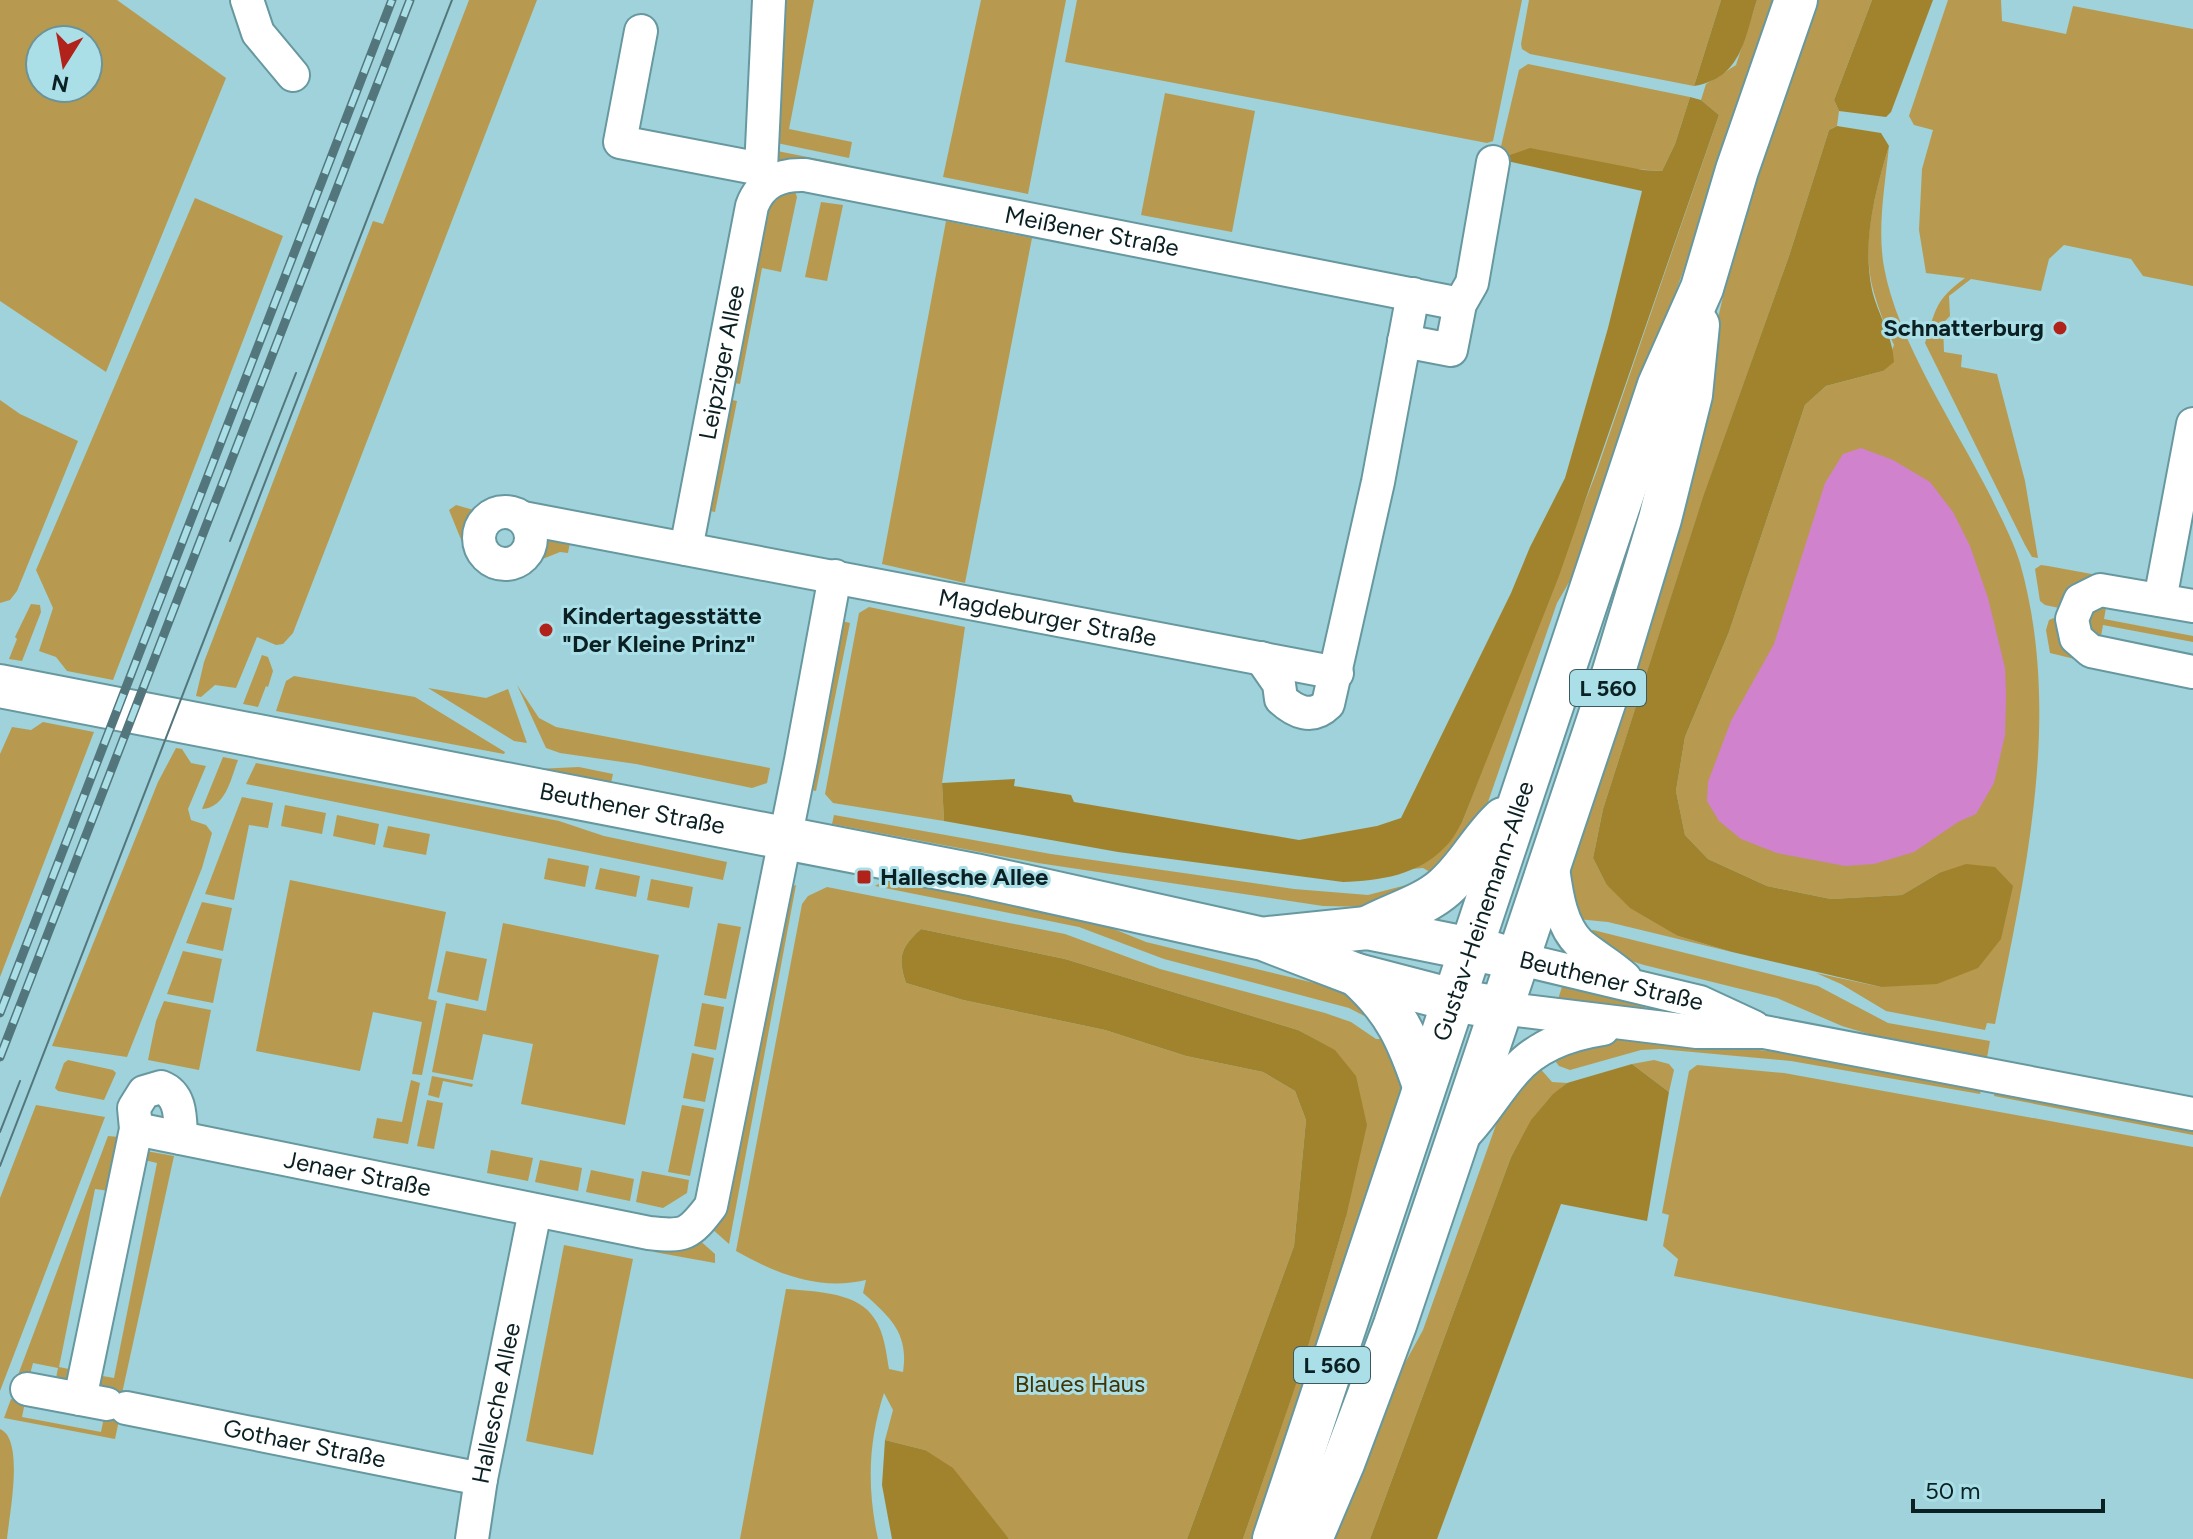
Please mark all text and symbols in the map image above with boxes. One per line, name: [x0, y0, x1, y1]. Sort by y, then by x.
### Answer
north arrow: [24, 24, 104, 104]
text: N: [49, 68, 71, 98]
street label: Meißener Straße: [1002, 200, 1182, 262]
street label: Leipziger Allee: [692, 282, 750, 442]
place label: Schnatterburg: [1883, 313, 2044, 342]
marker: Schnatterburg: [2051, 319, 2069, 337]
street label: Magdeburger Straße: [936, 582, 1159, 652]
place label: Kindertagesstätte "Der Kleine Prinz": [562, 601, 762, 658]
marker: Kindertagesstätte "Der Kleine Prinz": [537, 621, 555, 639]
road number: L 560: [1570, 670, 1646, 706]
street label: Beuthener Straße: [537, 776, 727, 840]
street label: Gustav-Heinemann-Allee: [1426, 777, 1540, 1045]
place label: Hallesche Allee: [880, 862, 1048, 891]
marker: Hallesche Allee: [855, 868, 873, 886]
street label: Beuthener Straße: [1517, 944, 1706, 1016]
street label: Jenaer Straße: [282, 1144, 434, 1202]
street label: Hallesche Allee: [465, 1320, 526, 1486]
road number: L 560: [1294, 1347, 1370, 1383]
park label: Blaues Haus: [1015, 1369, 1145, 1398]
street label: Gothaer Straße: [221, 1413, 388, 1474]
scale bar: [1913, 1463, 2103, 1513]
text: 50 m: [1925, 1476, 1981, 1505]

